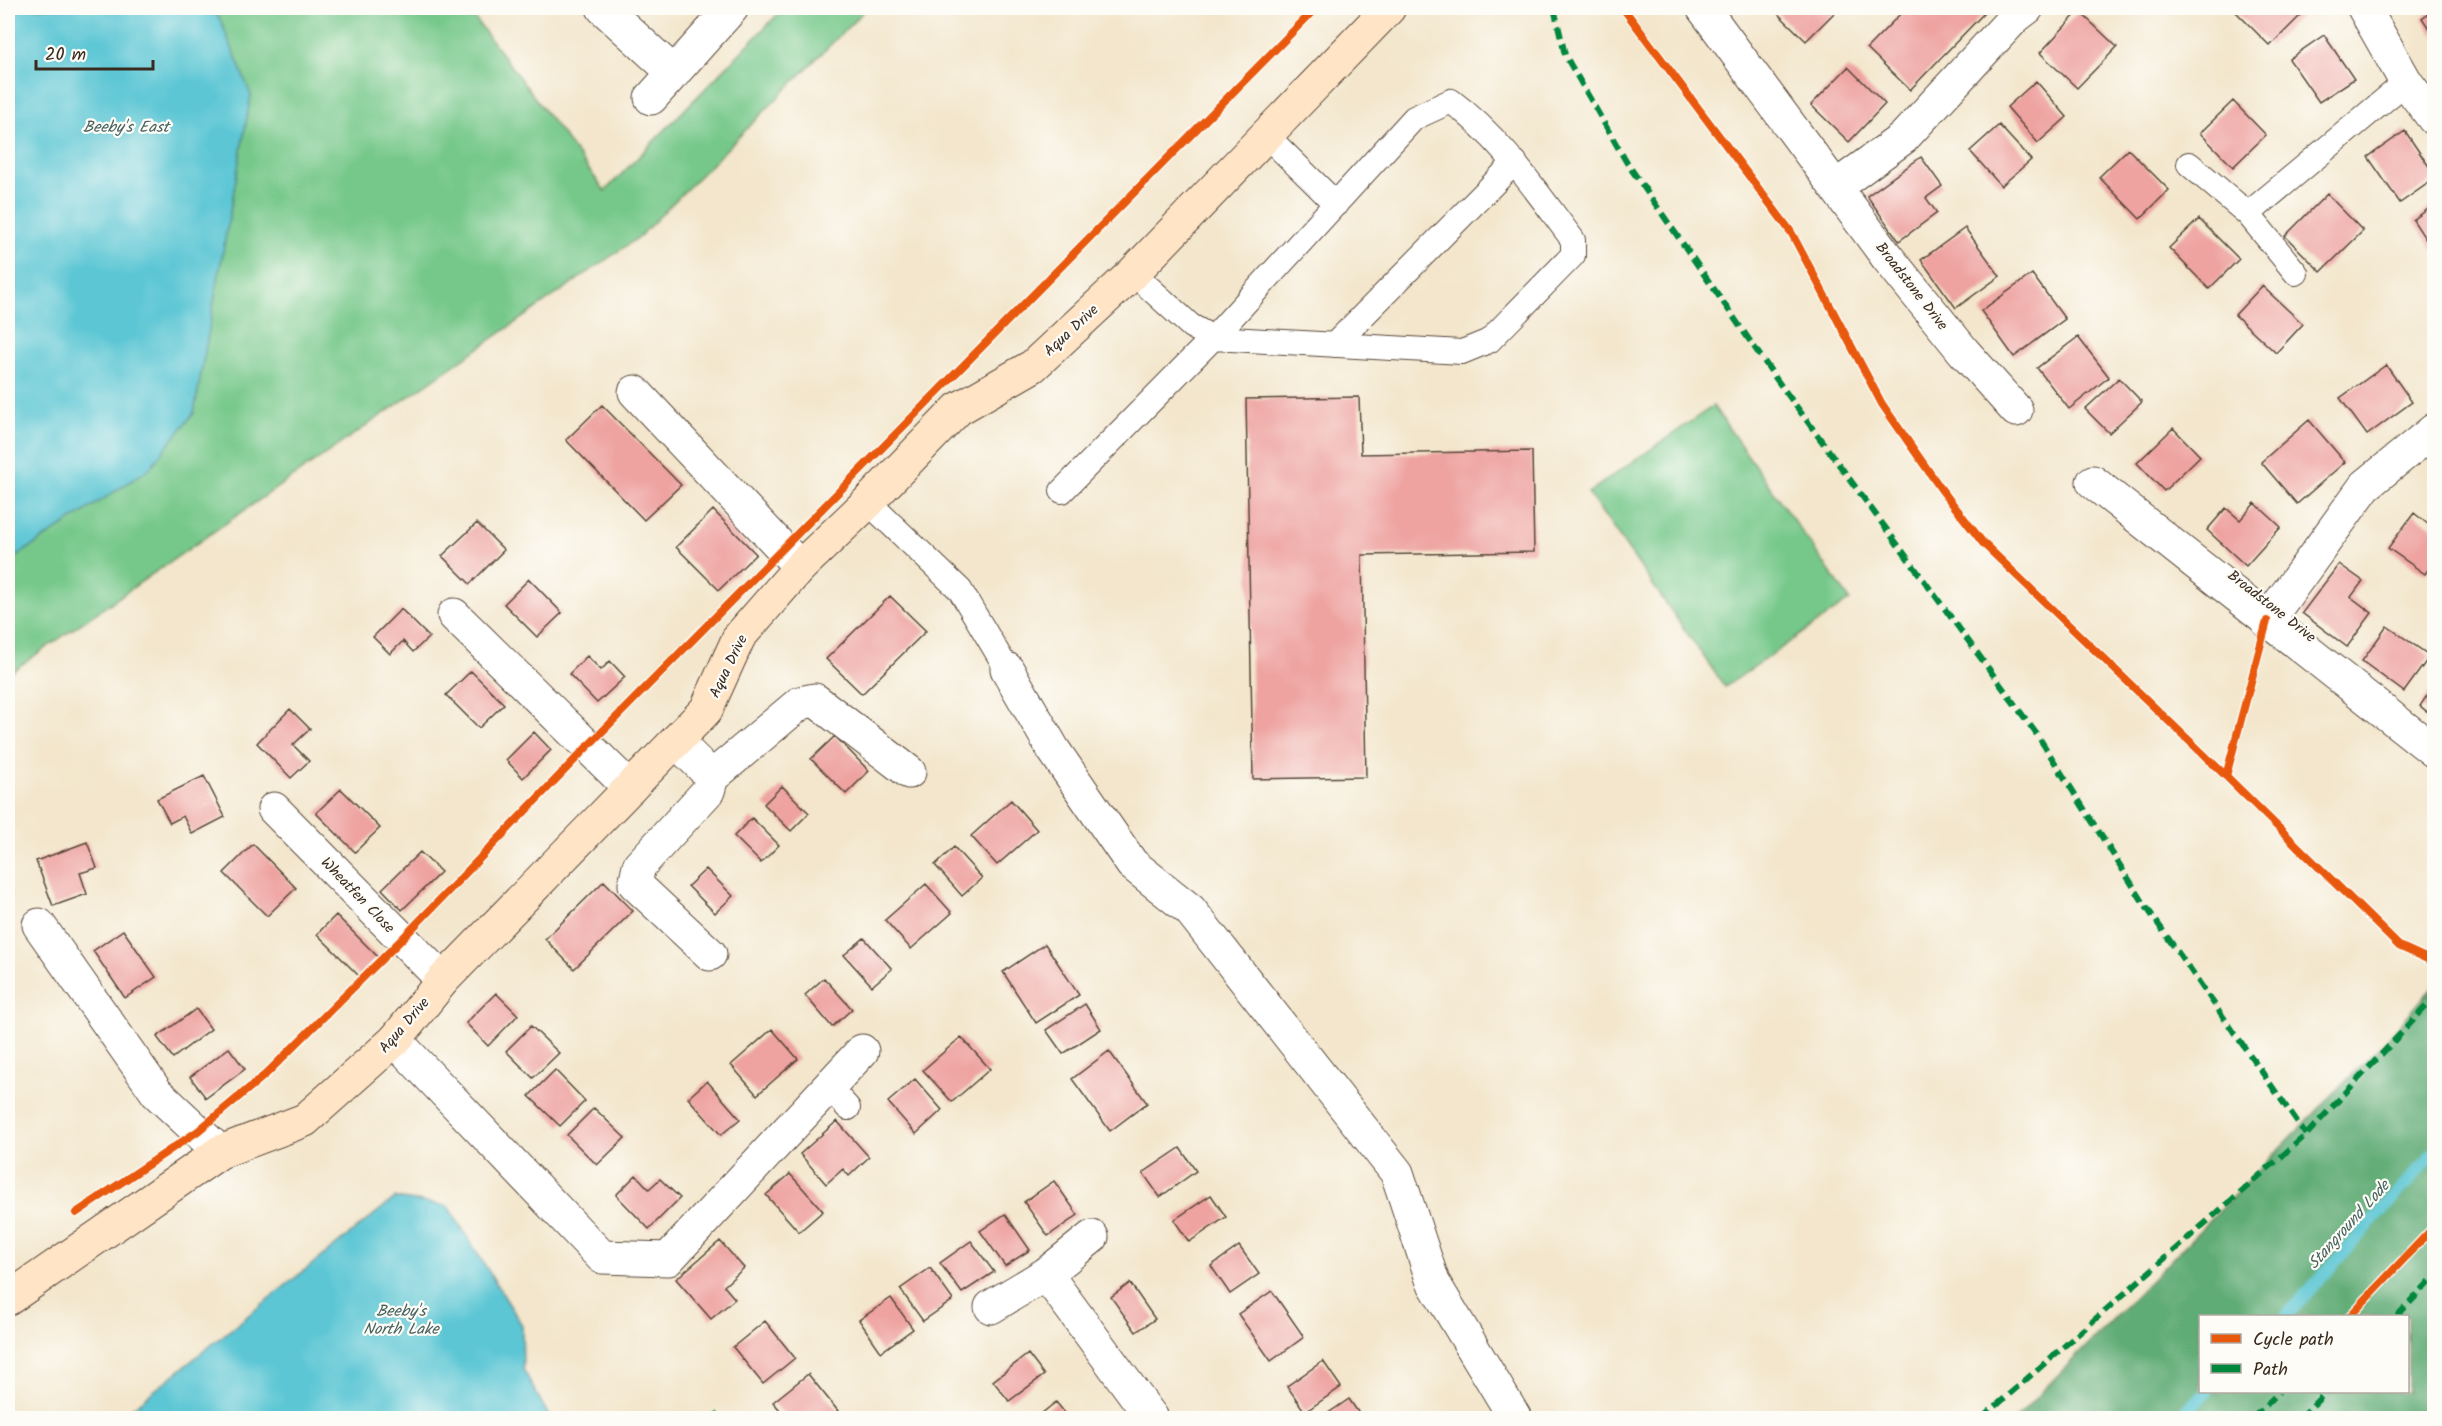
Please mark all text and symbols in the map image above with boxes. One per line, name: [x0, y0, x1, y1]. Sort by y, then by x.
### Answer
scale bar: [36, 33, 153, 71]
text: 20 m: [45, 41, 86, 70]
water label: Beeby's East: [83, 115, 172, 140]
street label: Broadstone Drive: [1869, 237, 1954, 336]
street label: Aqua Drive: [1039, 299, 1105, 363]
street label: Broadstone Drive: [2222, 564, 2321, 649]
street label: Aqua Drive: [703, 630, 755, 702]
street label: Wheatfen Close: [314, 852, 400, 940]
street label: Aqua Drive: [373, 992, 436, 1059]
water label: Stanground Lode: [2302, 1173, 2397, 1275]
water label: Beeby's North Lake: [363, 1299, 441, 1342]
legend: [2199, 1315, 2409, 1393]
text: Cycle path: [2253, 1326, 2334, 1355]
text: Path: [2253, 1356, 2288, 1385]

